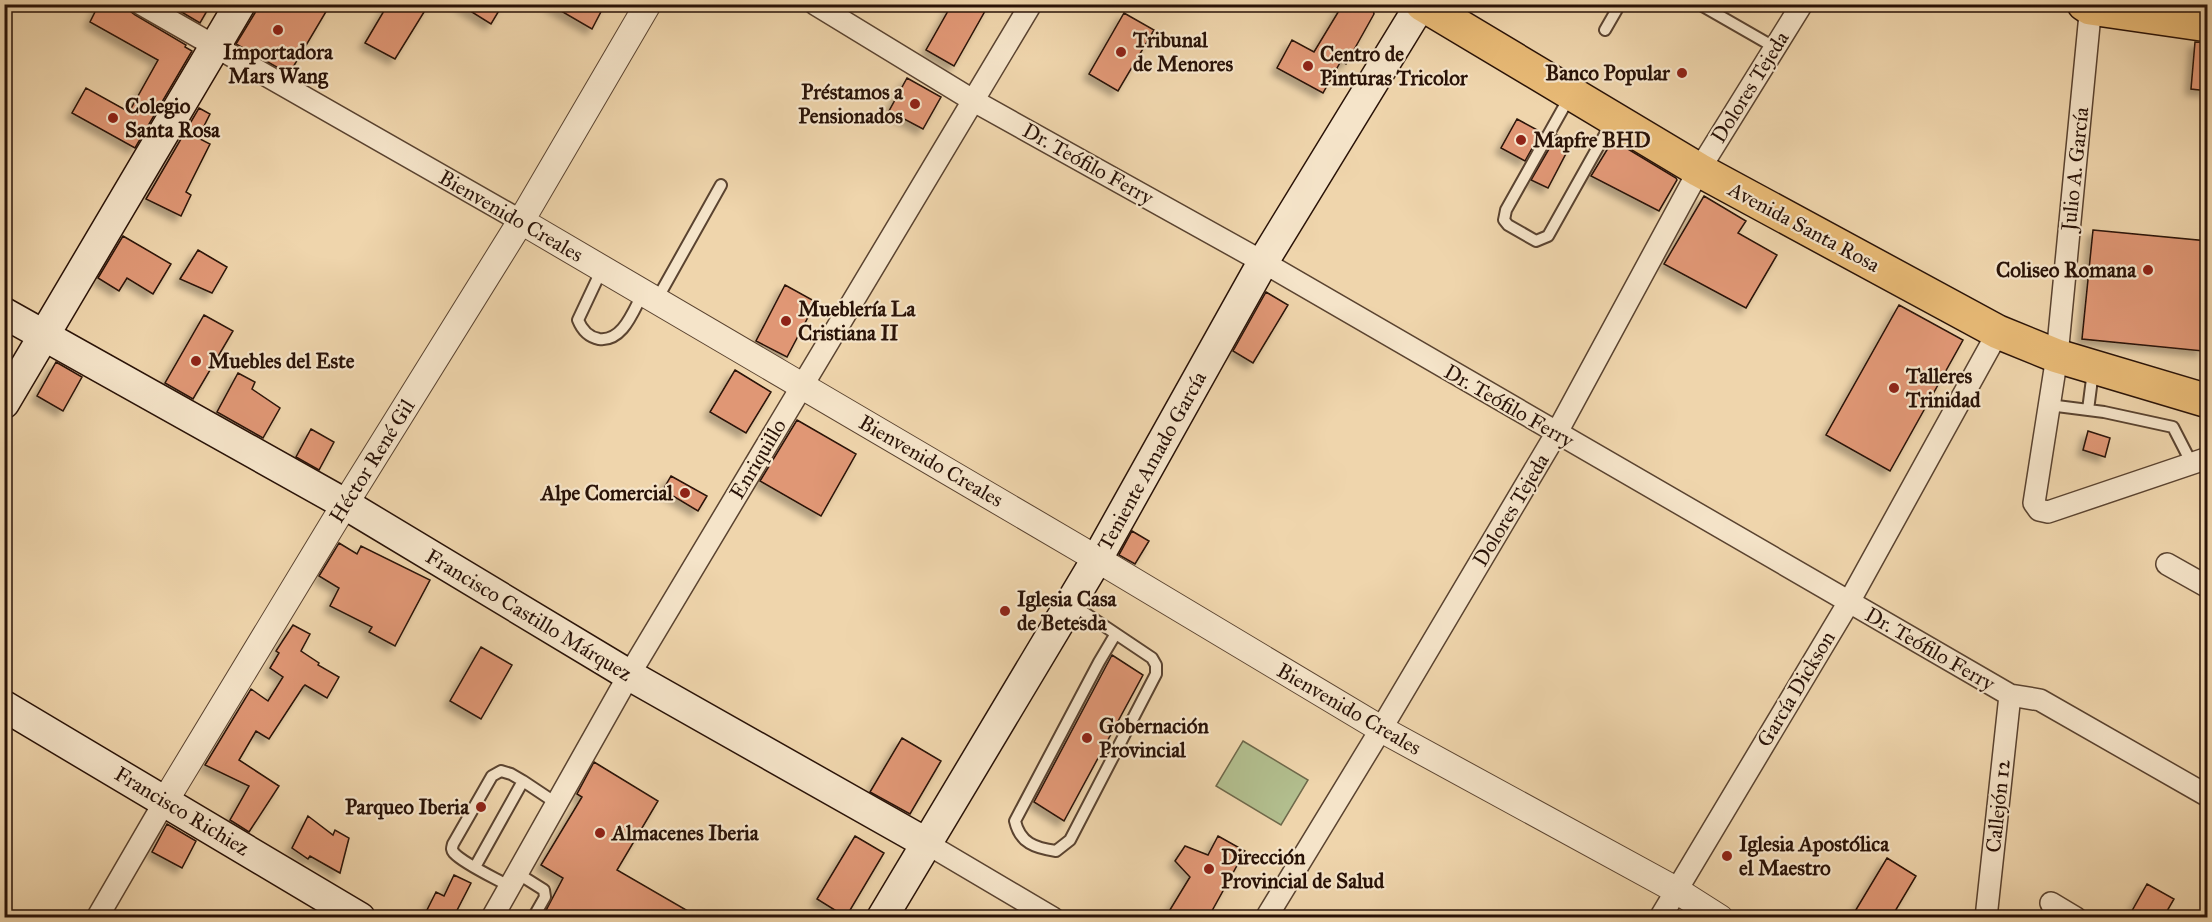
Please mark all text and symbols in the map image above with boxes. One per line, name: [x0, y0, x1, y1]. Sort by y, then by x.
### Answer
marker: Importadora Mars Wang: [271, 23, 285, 37]
street label: Dolores Tejeda: [1705, 26, 1795, 148]
place label: Tribunal de Menores: [1132, 27, 1234, 77]
place label: Importadora Mars Wang: [223, 39, 334, 89]
place label: Centro de Pinturas Tricolor: [1320, 41, 1469, 91]
marker: Tribunal de Menores: [1114, 45, 1128, 59]
marker: Centro de Pinturas Tricolor: [1301, 59, 1315, 73]
place label: Banco Popular: [1545, 60, 1671, 86]
marker: Banco Popular: [1675, 66, 1689, 80]
place label: Préstamos a Pensionados: [798, 79, 904, 129]
place label: Colegio Santa Rosa: [125, 93, 221, 143]
marker: Préstamos a Pensionados: [908, 97, 922, 111]
street label: Julio A. García: [2055, 106, 2094, 234]
marker: Colegio Santa Rosa: [106, 111, 120, 125]
street label: Dr. Teófilo Ferry: [1018, 117, 1159, 211]
place label: Mapfre BHD: [1533, 127, 1650, 153]
marker: Mapfre BHD: [1514, 133, 1528, 147]
street label: Bienvenido Creales: [434, 164, 588, 268]
street label: Avenida Santa Rosa: [1723, 176, 1884, 278]
place label: Coliseo Romana: [1996, 257, 2137, 283]
marker: Coliseo Romana: [2141, 263, 2155, 277]
place label: Mueblería La Cristiana II: [798, 296, 916, 346]
marker: Mueblería La Cristiana II: [779, 314, 793, 328]
place label: Muebles del Este: [208, 348, 355, 374]
marker: Muebles del Este: [189, 354, 203, 368]
street label: Dr. Teófilo Ferry: [1439, 358, 1580, 454]
place label: Talleres Trinidad: [1905, 363, 1981, 413]
street label: Teniente Amado García: [1092, 367, 1212, 555]
marker: Talleres Trinidad: [1887, 381, 1901, 395]
street label: Héctor René Gil: [324, 394, 421, 528]
street label: Bienvenido Creales: [854, 409, 1008, 513]
street label: Enriquillo: [724, 414, 792, 504]
street label: Dolores Tejeda: [1467, 449, 1555, 571]
place label: Alpe Comercial: [539, 480, 674, 506]
marker: Alpe Comercial: [678, 486, 692, 500]
street label: Francisco Castillo Márquez: [421, 543, 637, 687]
place label: Iglesia Casa de Betesda: [1017, 586, 1118, 636]
street label: Dr. Teófilo Ferry: [1860, 601, 2001, 697]
marker: Iglesia Casa de Betesda: [998, 604, 1012, 618]
street label: García Dickson: [1751, 626, 1841, 752]
street label: Bienvenido Creales: [1272, 657, 1426, 761]
place label: Gobernación Provincial: [1099, 713, 1209, 763]
marker: Gobernación Provincial: [1080, 731, 1094, 745]
street label: Callejón 12: [1980, 757, 2016, 854]
street label: Francisco Richiez: [110, 760, 254, 862]
place label: Parqueo Iberia: [345, 794, 470, 820]
marker: Parqueo Iberia: [474, 800, 488, 814]
place label: Almacenes Iberia: [610, 820, 760, 846]
marker: Almacenes Iberia: [593, 826, 607, 840]
place label: Iglesia Apostólica el Maestro: [1739, 831, 1890, 881]
place label: Dirección Provincial de Salud: [1221, 844, 1385, 894]
marker: Iglesia Apostólica el Maestro: [1720, 849, 1734, 863]
marker: Dirección Provincial de Salud: [1202, 862, 1216, 876]

